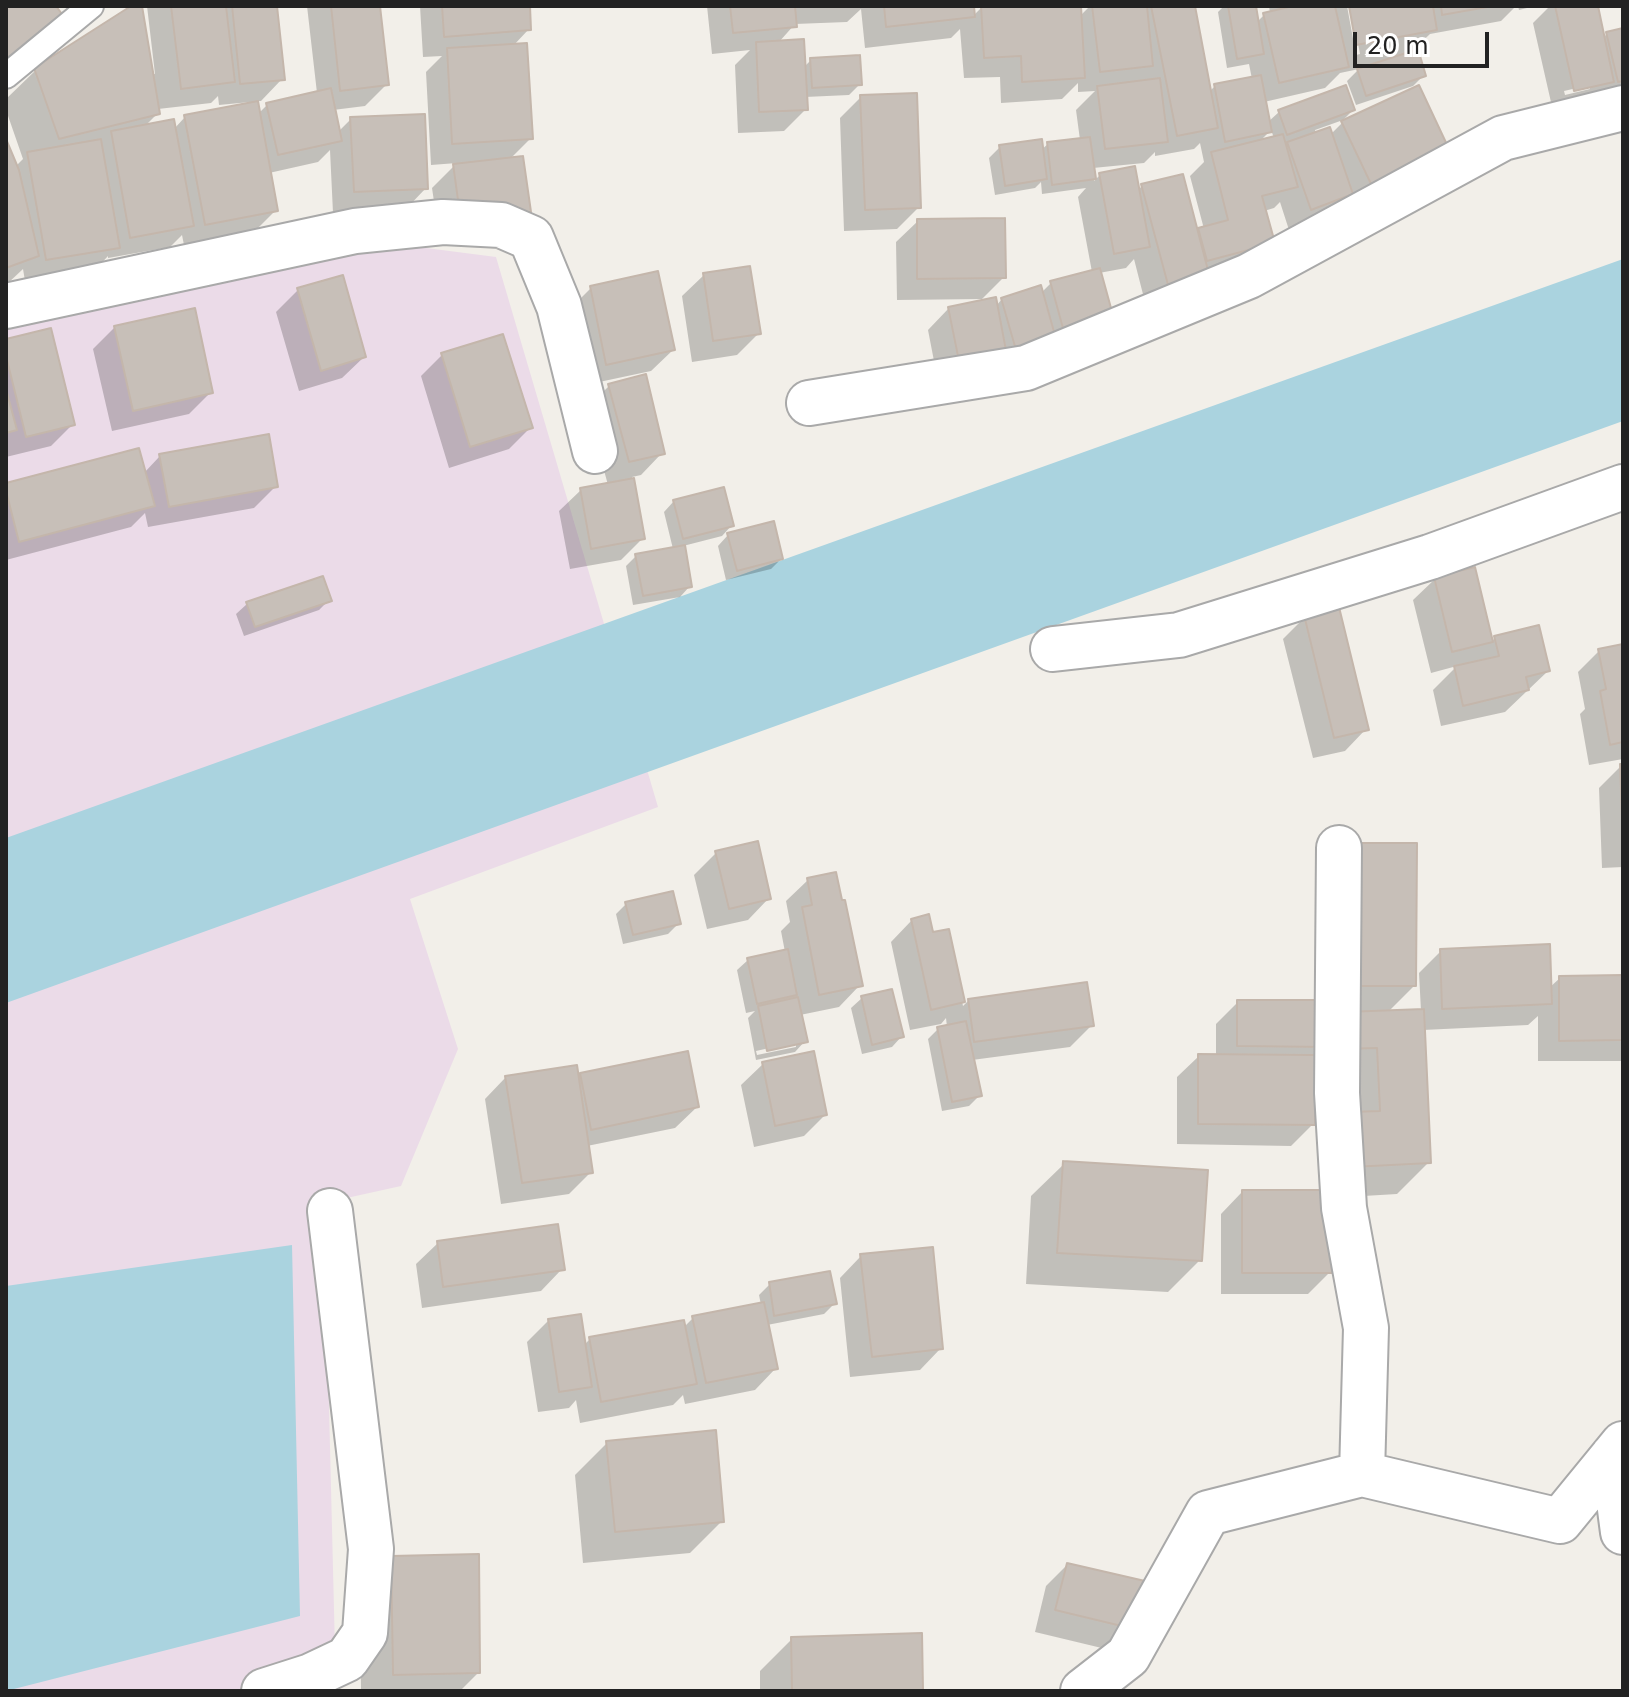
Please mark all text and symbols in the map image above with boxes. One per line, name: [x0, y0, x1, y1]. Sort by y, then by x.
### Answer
scale bar: [1357, 16, 1493, 66]
text: 20 m: [1367, 32, 1429, 60]

